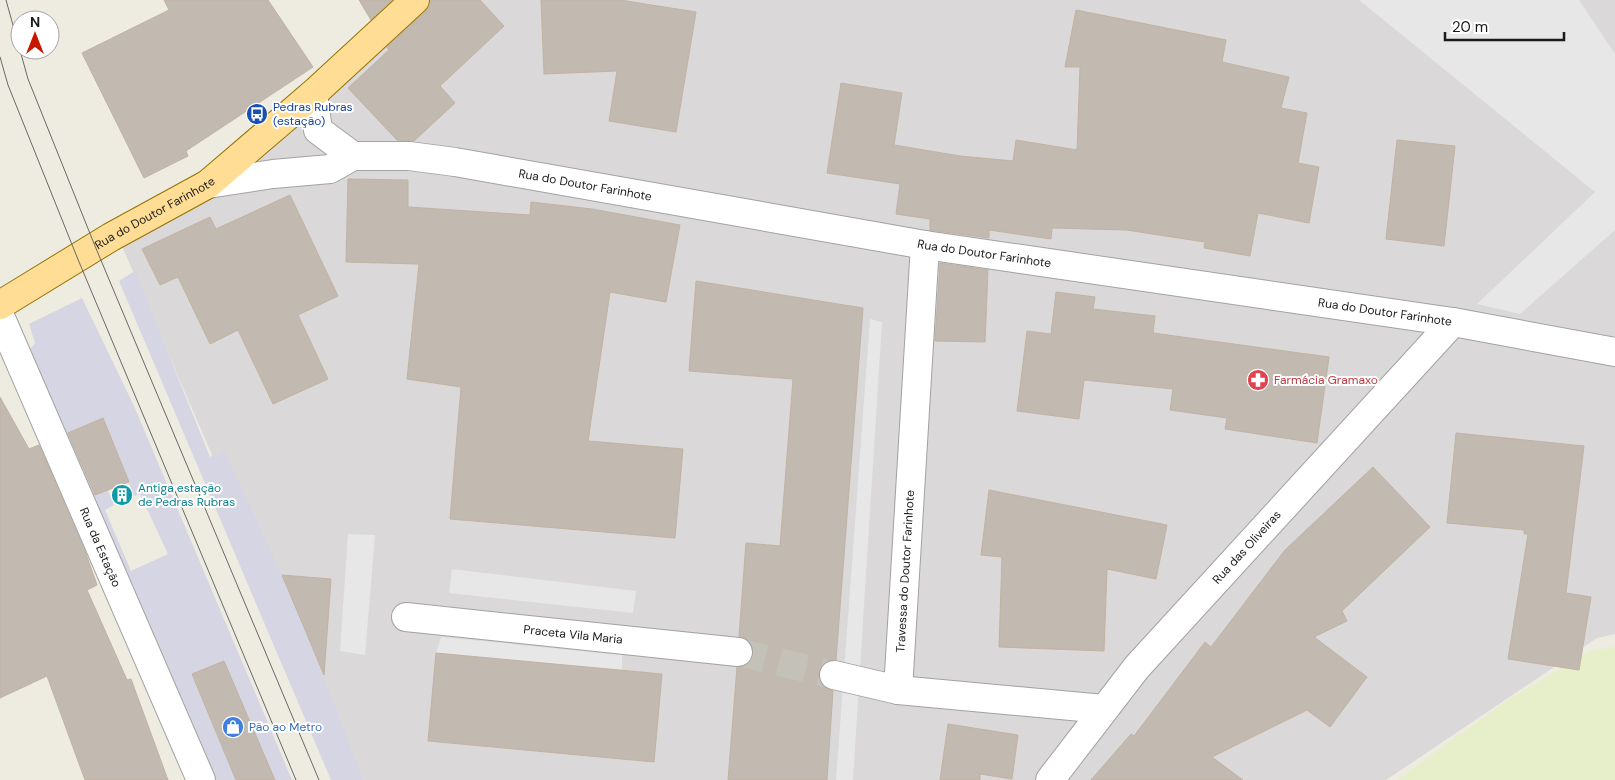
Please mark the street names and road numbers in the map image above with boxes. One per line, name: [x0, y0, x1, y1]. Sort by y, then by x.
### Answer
street label: Rua do Doutor Farinhote: [517, 165, 653, 205]
street label: Rua do Doutor Farinhote: [92, 173, 219, 253]
street label: Rua do Doutor Farinhote: [916, 236, 1053, 271]
street label: Rua do Doutor Farinhote: [1317, 294, 1453, 330]
street label: Travessa do Doutor Farinhote: [892, 489, 918, 653]
street label: Rua da Estação: [76, 505, 124, 590]
street label: Rua das Oliveiras: [1209, 507, 1285, 588]
street label: Praceta Vila Maria: [523, 621, 624, 648]

